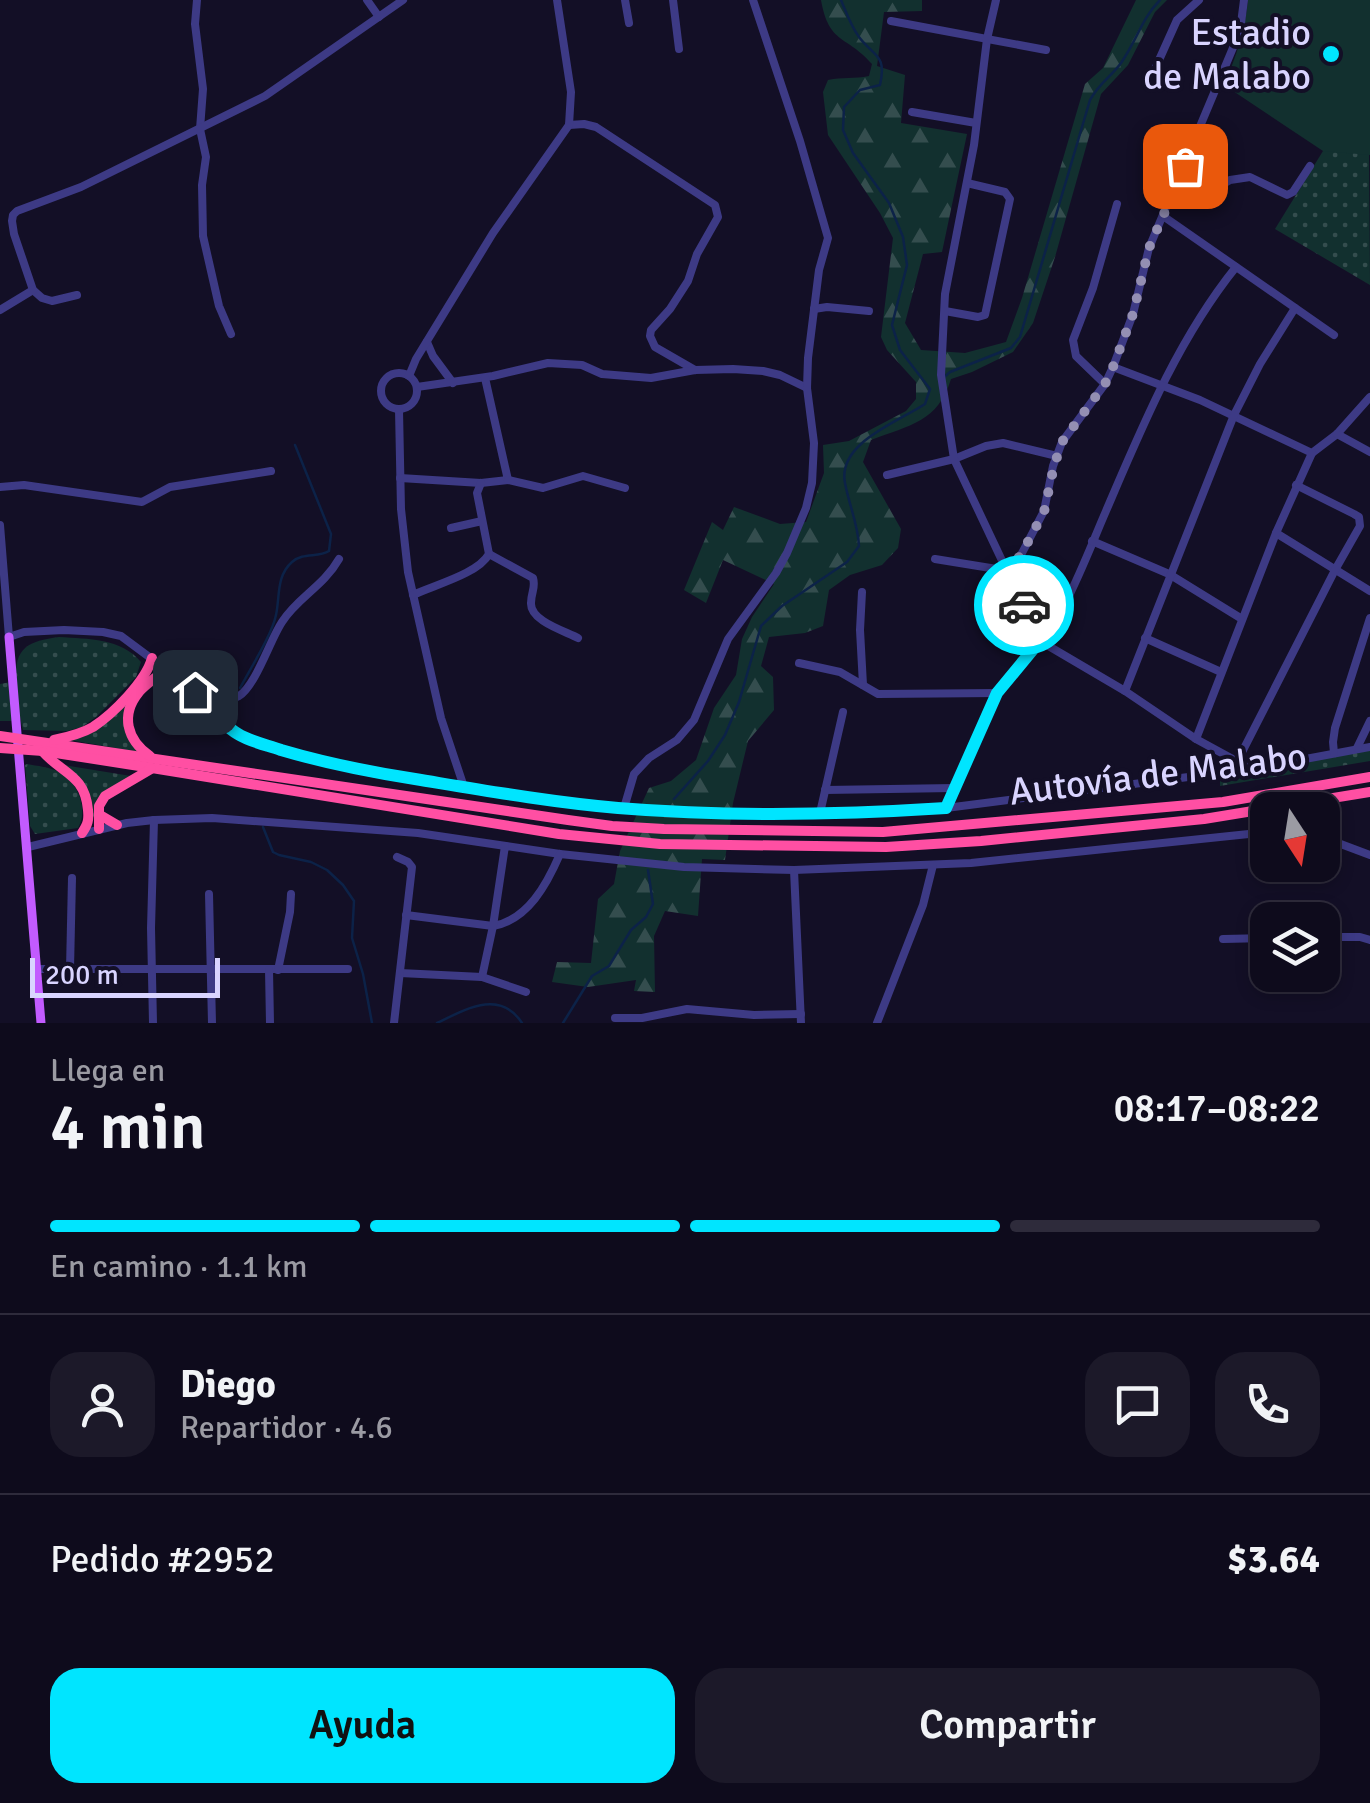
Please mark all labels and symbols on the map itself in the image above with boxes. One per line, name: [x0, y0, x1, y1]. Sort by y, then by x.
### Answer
place label: Estadio de Malabo: [1143, 9, 1311, 100]
marker: Estadio de Malabo: [1320, 43, 1342, 65]
pin: [1143, 124, 1228, 209]
courier: [974, 555, 1074, 655]
pin: [153, 650, 238, 735]
street label: Autovía de Malabo: [1007, 732, 1309, 816]
north arrow: [1250, 792, 1340, 882]
scale bar: [30, 953, 220, 998]

